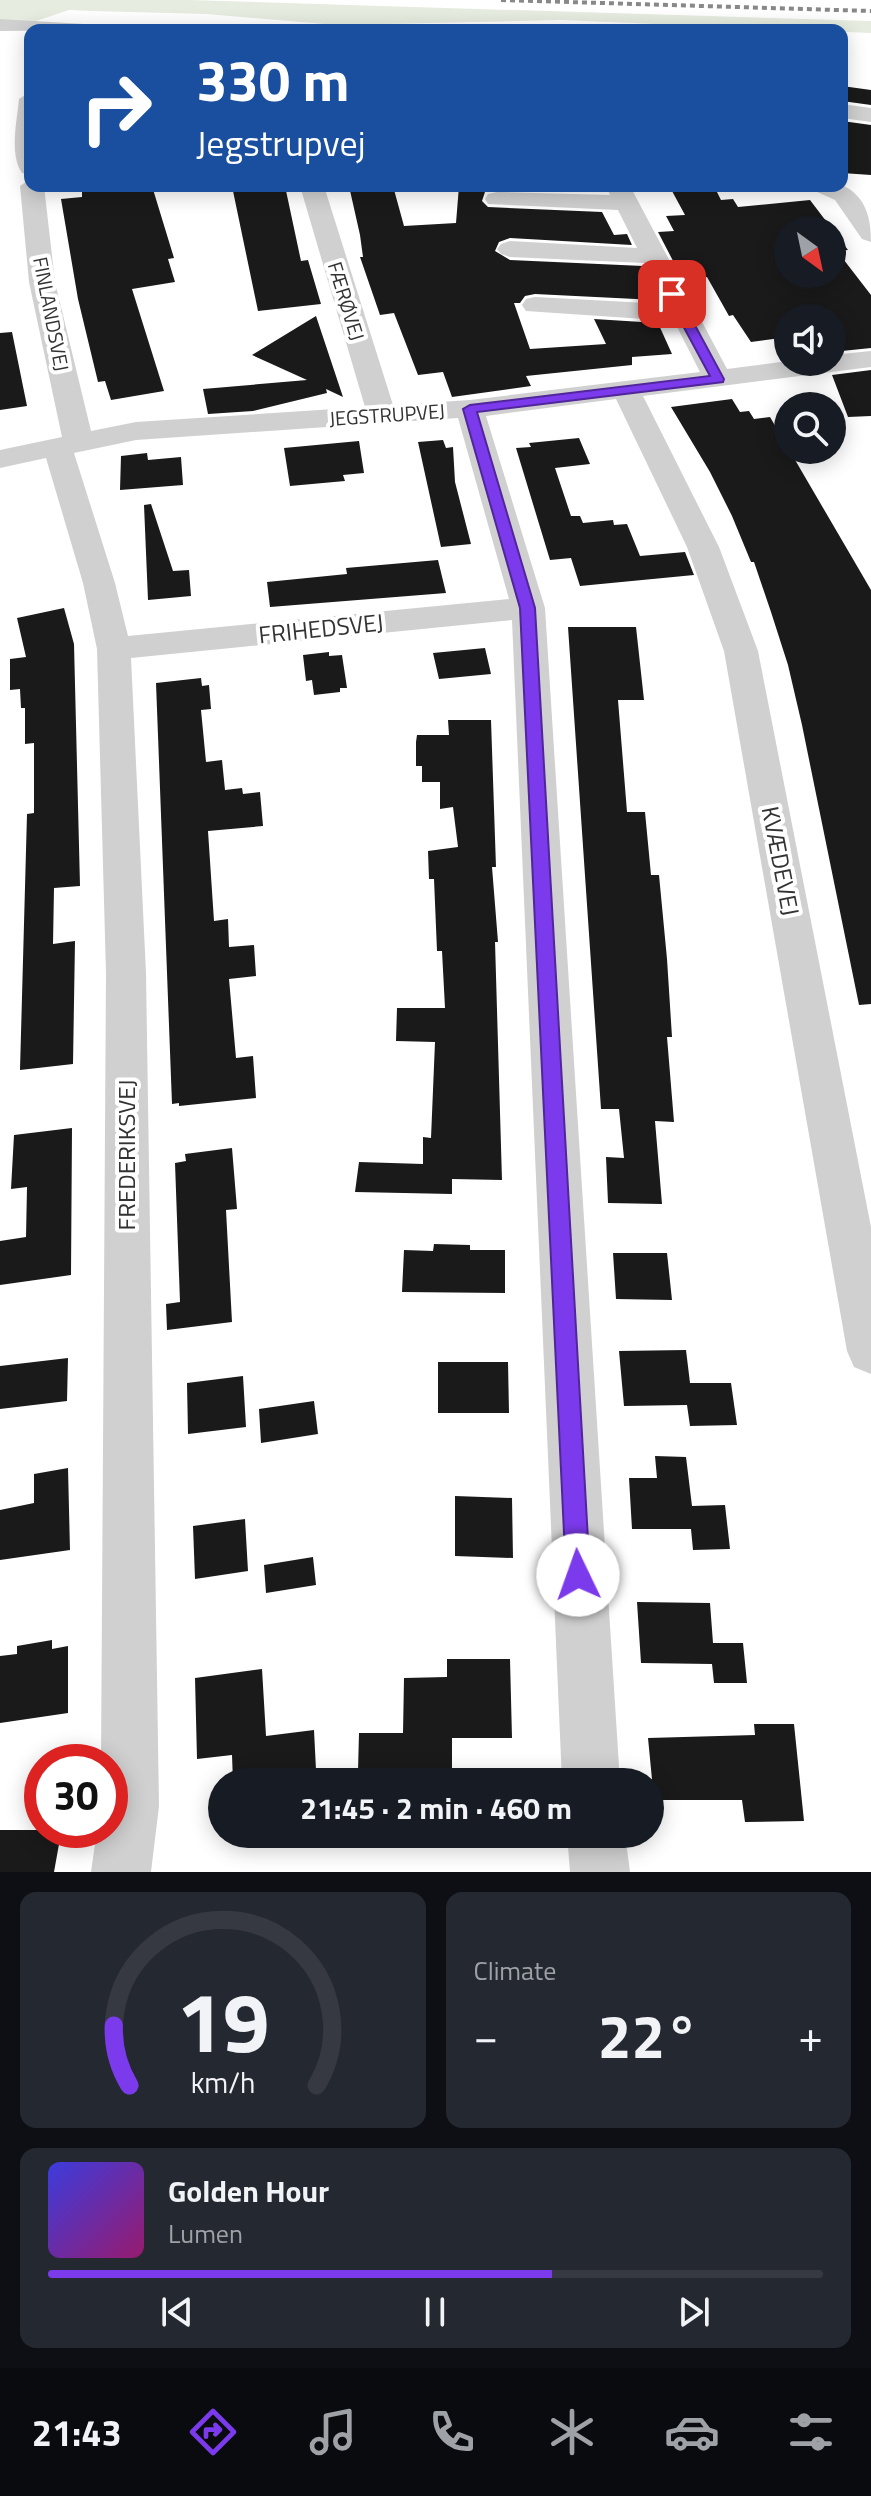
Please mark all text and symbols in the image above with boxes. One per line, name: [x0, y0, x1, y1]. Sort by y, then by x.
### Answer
text: 330 m: [196, 38, 349, 123]
icon: right: [64, 56, 168, 160]
text: Jegstrupvej: [196, 115, 366, 170]
north arrow: [774, 216, 846, 288]
map controls: [774, 216, 846, 464]
street label: FINLANDSVEJ: [25, 254, 78, 374]
street label: FÆRØVEJ: [320, 258, 373, 344]
pin: [638, 260, 706, 328]
icon: arrive: [650, 272, 694, 316]
button: sound: [774, 304, 846, 376]
button: search: [774, 392, 846, 464]
street label: JEGSTRUPVEJ: [328, 395, 446, 434]
street label: FRIHEDSVEJ: [257, 604, 385, 652]
street label: KVÆDEVEJ: [753, 803, 809, 919]
street label: FREDERIKSVEJ: [108, 1080, 144, 1230]
position arrow: [536, 1533, 620, 1617]
speed limit sign: 30: [24, 1744, 128, 1848]
text: 21:45 · 2 min · 460 m: [300, 1785, 572, 1831]
text: Climate: [474, 1951, 556, 1990]
text: 19: [176, 1958, 269, 2084]
text: 22°: [598, 1990, 699, 2081]
text: −: [474, 2002, 498, 2069]
text: +: [798, 2002, 823, 2069]
text: km/h: [190, 2061, 255, 2104]
text: Golden Hour: [168, 2168, 329, 2214]
text: Lumen: [168, 2214, 243, 2253]
icon: previous: [155, 2290, 199, 2334]
icon: pause: [413, 2290, 457, 2334]
icon: next: [672, 2290, 716, 2334]
icon: directions: [185, 2404, 241, 2460]
icon: music: [305, 2404, 361, 2460]
icon: phone: [424, 2404, 480, 2460]
icon: climate: [544, 2404, 600, 2460]
icon: car: [664, 2404, 720, 2460]
icon: filters: [783, 2404, 839, 2460]
text: 21:43: [32, 2405, 122, 2460]

